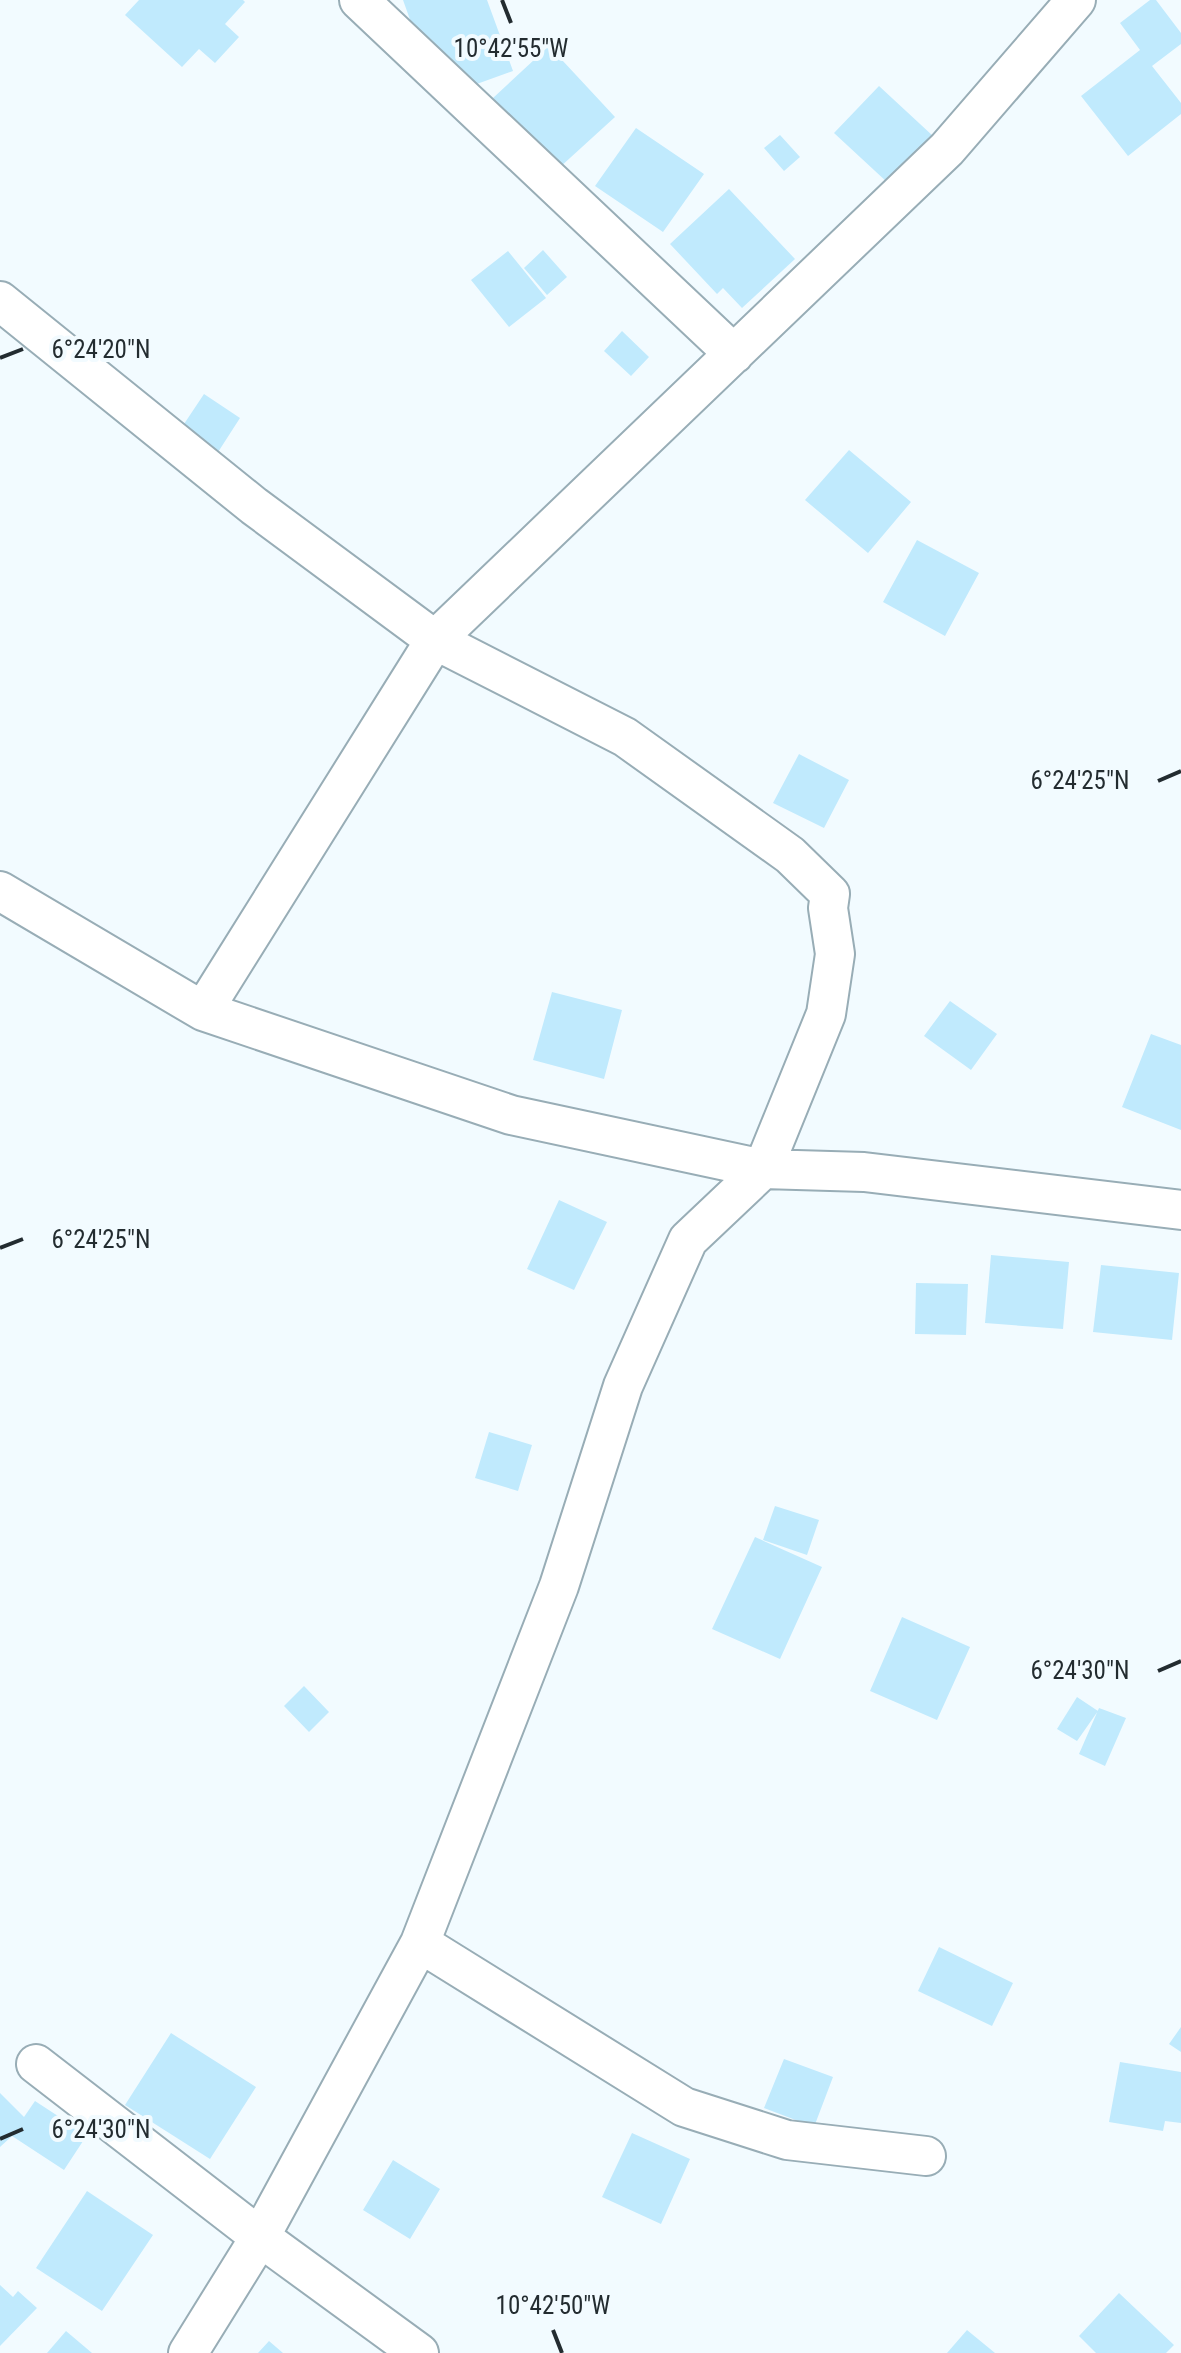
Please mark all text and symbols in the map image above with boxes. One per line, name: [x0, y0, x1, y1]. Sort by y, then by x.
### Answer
text: 10°42'55"W: [454, 34, 568, 63]
text: 6°24'20"N: [52, 335, 150, 364]
text: 6°24'25"N: [1031, 766, 1129, 795]
text: 6°24'25"N: [52, 1225, 150, 1254]
text: 6°24'30"N: [1031, 1656, 1129, 1685]
text: 6°24'30"N: [52, 2115, 150, 2144]
text: 10°42'50"W: [496, 2291, 610, 2320]

